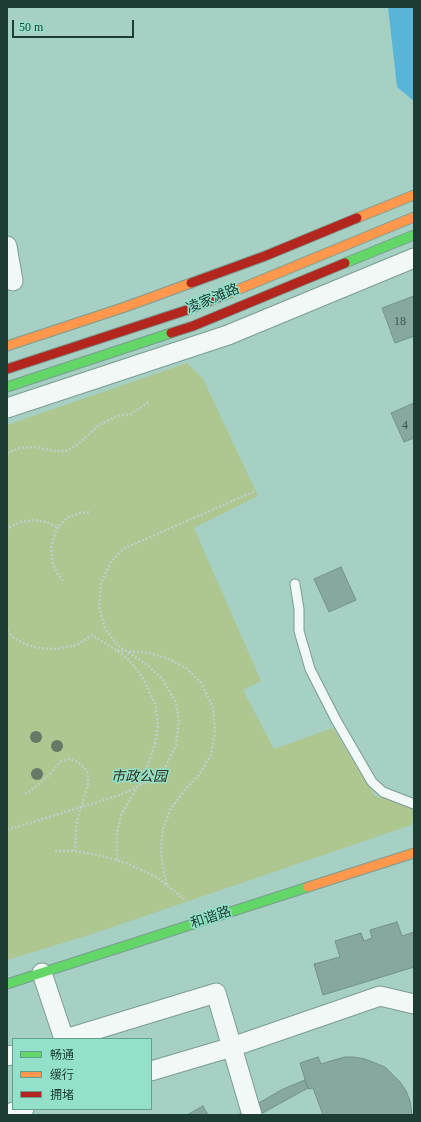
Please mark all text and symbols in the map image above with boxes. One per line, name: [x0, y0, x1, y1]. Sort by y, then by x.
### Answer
scale bar: [14, 12, 136, 38]
text: 50 m: [19, 20, 43, 34]
street label: 凌家滩路: [184, 281, 242, 317]
house number: 18: [394, 315, 406, 329]
house number: 4: [402, 419, 408, 433]
park label: 市政公园: [111, 769, 167, 785]
street label: 和谐路: [188, 904, 234, 932]
legend: [12, 1038, 152, 1110]
text: 畅通: [50, 1048, 74, 1062]
text: 缓行: [50, 1068, 74, 1082]
text: 拥堵: [50, 1088, 74, 1102]

